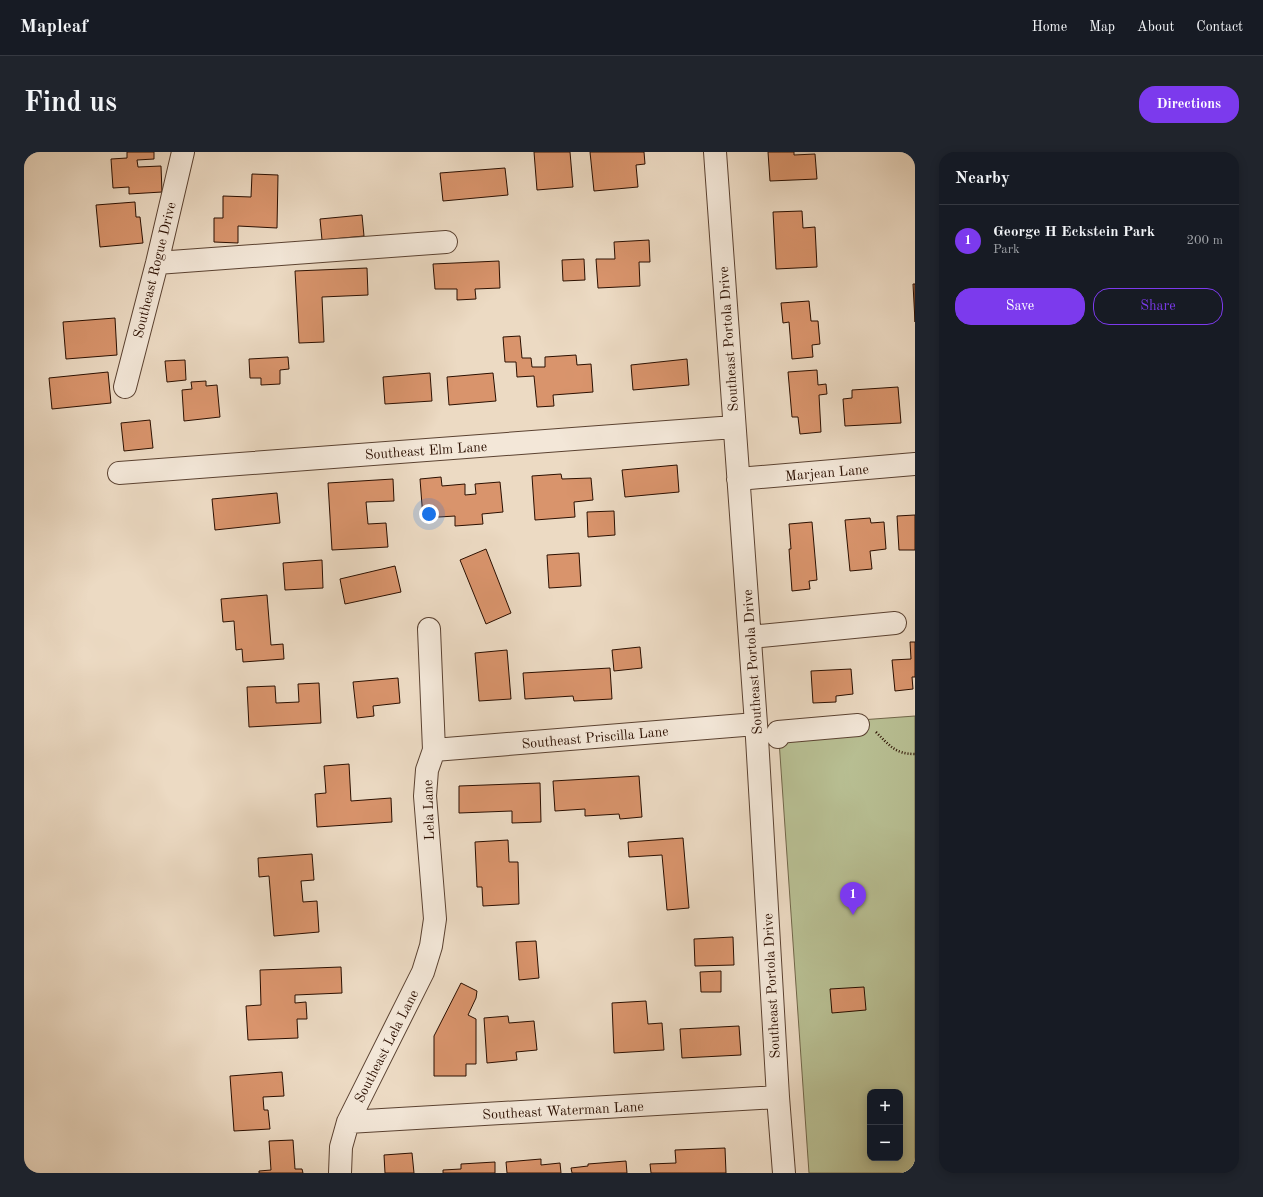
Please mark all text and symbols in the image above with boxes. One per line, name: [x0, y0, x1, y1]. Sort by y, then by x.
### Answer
text: Mapleaf: [20, 18, 88, 37]
text: Home: [1032, 20, 1067, 34]
text: Map: [1089, 20, 1115, 34]
text: About: [1137, 20, 1174, 34]
text: Contact: [1196, 20, 1243, 34]
button: Directions: [1139, 86, 1239, 123]
text: Find us: [24, 90, 117, 118]
text: Nearby: [955, 170, 1010, 187]
street label: Southeast Rogue Drive: [131, 201, 179, 340]
text: George H Eckstein Park: [993, 225, 1155, 240]
text: 1: [964, 234, 972, 247]
text: 200 m: [1186, 234, 1223, 247]
text: Park: [993, 243, 1020, 256]
street label: Southeast Portola Drive: [717, 266, 741, 412]
button: Save: [955, 288, 1085, 325]
button: Share: [1093, 288, 1223, 325]
street label: Southeast Elm Lane: [364, 440, 488, 462]
street label: Marjean Lane: [785, 462, 870, 484]
your location: [419, 504, 439, 524]
street label: Southeast Portola Drive: [741, 589, 765, 735]
street label: Southeast Priscilla Lane: [521, 725, 669, 751]
street label: Lela Lane: [421, 779, 437, 841]
pin: 1: [840, 882, 866, 915]
street label: Southeast Portola Drive: [761, 913, 783, 1059]
street label: Southeast Lela Lane: [352, 988, 421, 1105]
map controls: [867, 1089, 903, 1161]
button: +: [867, 1089, 903, 1125]
street label: Southeast Waterman Lane: [482, 1100, 644, 1122]
button: −: [867, 1125, 903, 1161]

